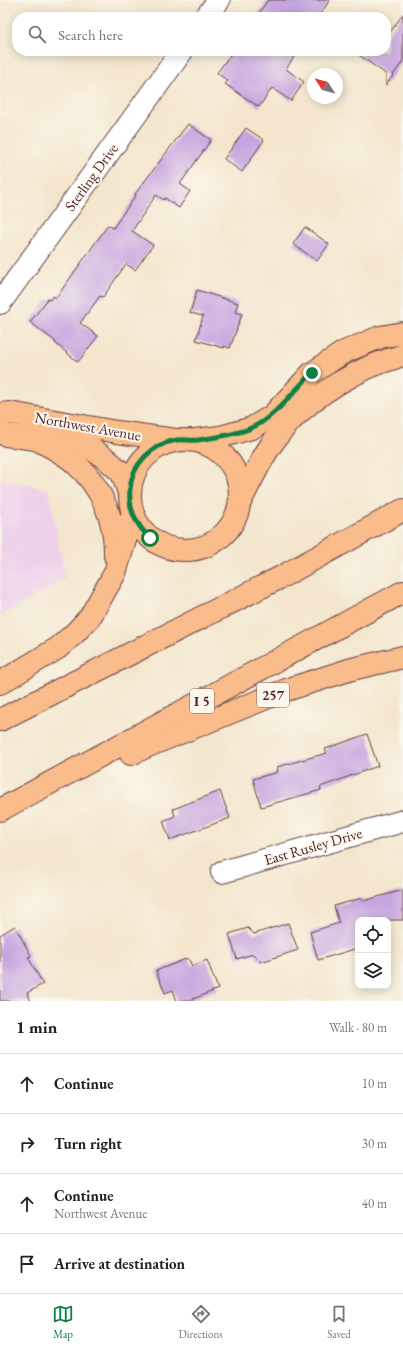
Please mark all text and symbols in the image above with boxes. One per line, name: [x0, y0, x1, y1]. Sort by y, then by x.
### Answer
search box: [12, 12, 391, 56]
icon: search: [26, 23, 48, 45]
text: Search here: [58, 25, 123, 44]
north arrow: [307, 68, 343, 104]
street label: Sterling Drive: [60, 139, 122, 215]
route end: [303, 364, 321, 382]
street label: Northwest Avenue: [33, 407, 143, 445]
route start: [141, 529, 159, 547]
road number: 257: [257, 683, 289, 707]
road number: I 5: [190, 689, 214, 713]
street label: East Rusley Drive: [262, 823, 364, 869]
map controls: [355, 917, 391, 989]
button: locate: [355, 917, 391, 953]
button: layers: [355, 953, 391, 989]
text: 1 min: [16, 1016, 57, 1038]
text: Walk · 80 m: [329, 1019, 387, 1036]
icon: ahead: [16, 1073, 38, 1095]
text: Continue: [54, 1074, 114, 1093]
text: 10 m: [362, 1075, 387, 1092]
icon: right: [16, 1133, 38, 1155]
text: Turn right: [54, 1134, 122, 1153]
text: 30 m: [362, 1135, 387, 1152]
text: Continue: [54, 1186, 114, 1205]
icon: ahead: [16, 1193, 38, 1215]
text: 40 m: [362, 1195, 387, 1212]
text: Northwest Avenue: [54, 1205, 147, 1222]
icon: arrive: [16, 1253, 38, 1275]
text: Arrive at destination: [54, 1254, 185, 1273]
tab: Map: [52, 1303, 74, 1341]
tab: Directions: [179, 1303, 223, 1341]
tab: Saved: [327, 1303, 351, 1341]

